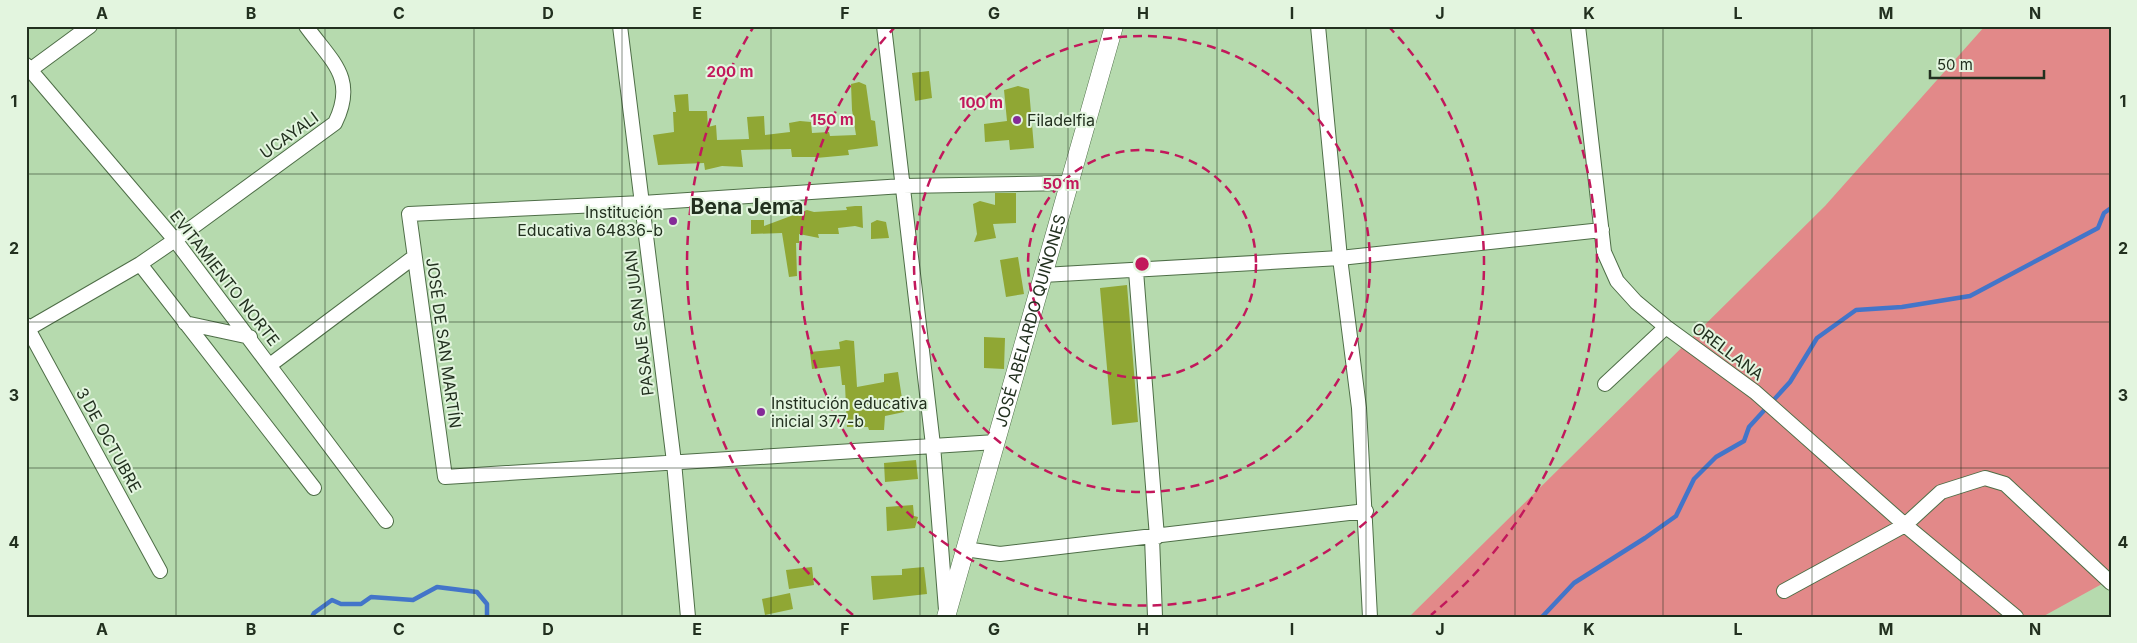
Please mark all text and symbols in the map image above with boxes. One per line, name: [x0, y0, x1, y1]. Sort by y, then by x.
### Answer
text: A: [96, 3, 108, 23]
text: B: [246, 3, 256, 23]
text: C: [393, 3, 405, 23]
text: D: [542, 3, 554, 23]
text: E: [692, 3, 702, 23]
text: F: [840, 3, 850, 23]
text: G: [988, 3, 1000, 23]
text: H: [1137, 3, 1149, 23]
text: I: [1290, 3, 1294, 23]
text: J: [1435, 3, 1445, 23]
text: K: [1583, 3, 1595, 23]
text: L: [1733, 3, 1743, 23]
text: M: [1879, 3, 1893, 23]
text: N: [2029, 3, 2041, 23]
scale bar: [1930, 48, 2043, 80]
text: 50 m: [1937, 55, 1973, 74]
text: 200 m: [707, 62, 753, 81]
text: 1: [11, 91, 17, 111]
text: 1: [2120, 91, 2126, 111]
text: 100 m: [959, 93, 1003, 112]
street label: UCAYALI: [256, 107, 322, 163]
text: 150 m: [810, 110, 854, 129]
place label: Filadelfia: [1027, 110, 1095, 130]
marker: Filadelfia: [1011, 114, 1023, 126]
text: 50 m: [1043, 174, 1079, 193]
district label: Bena Jema: [691, 194, 803, 219]
place label: Institución Educativa 64836-b: [517, 202, 663, 240]
street label: EVITAMIENTO NORTE: [166, 206, 284, 350]
street label: JOSÉ ABELARDO QUIÑONES: [990, 212, 1070, 429]
marker: Institución Educativa 64836-b: [667, 215, 679, 227]
text: 2: [9, 238, 19, 258]
text: 2: [2118, 238, 2128, 258]
street label: PASAJE SAN JUAN: [620, 249, 658, 397]
centre of rings: [1133, 255, 1151, 273]
street label: JOSÉ DE SAN MARTÍN: [422, 257, 466, 429]
street label: ORELLANA: [1688, 318, 1768, 384]
street label: 3 DE OCTUBRE: [72, 384, 146, 496]
text: 3: [9, 385, 19, 405]
text: 3: [2118, 385, 2128, 405]
place label: Institución educativa inicial 377-b: [771, 393, 927, 431]
marker: Institución educativa inicial 377-b: [755, 406, 767, 418]
text: 4: [9, 532, 20, 552]
text: 4: [2118, 532, 2129, 552]
text: A: [96, 619, 108, 639]
text: B: [246, 619, 256, 639]
text: C: [393, 619, 405, 639]
text: D: [542, 619, 554, 639]
text: E: [692, 619, 702, 639]
text: F: [840, 619, 850, 639]
text: G: [988, 619, 1000, 639]
text: H: [1137, 619, 1149, 639]
text: I: [1290, 619, 1294, 639]
text: J: [1435, 619, 1445, 639]
text: K: [1583, 619, 1595, 639]
text: L: [1733, 619, 1743, 639]
text: M: [1879, 619, 1893, 639]
text: N: [2029, 619, 2041, 639]

